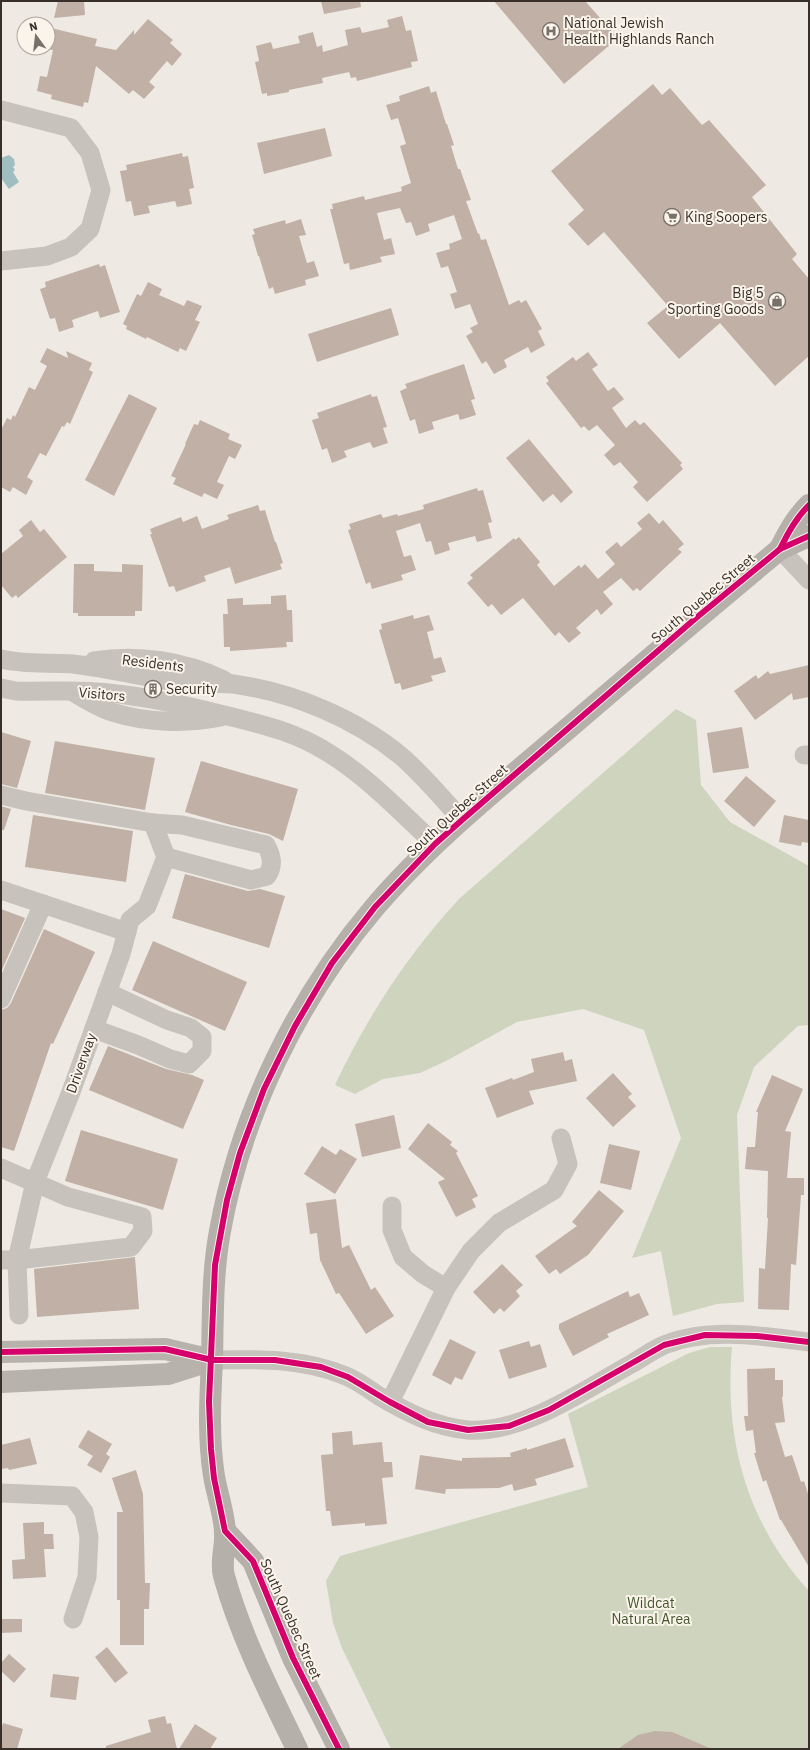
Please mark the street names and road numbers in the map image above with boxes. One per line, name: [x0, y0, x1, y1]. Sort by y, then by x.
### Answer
street label: South Quebec Street: [647, 549, 759, 647]
street label: Residents: [121, 650, 185, 676]
street label: Visitors: [78, 683, 126, 705]
street label: South Quebec Street: [403, 760, 511, 860]
street label: Driverway: [62, 1030, 100, 1096]
street label: South Quebec Street: [256, 1556, 326, 1682]

